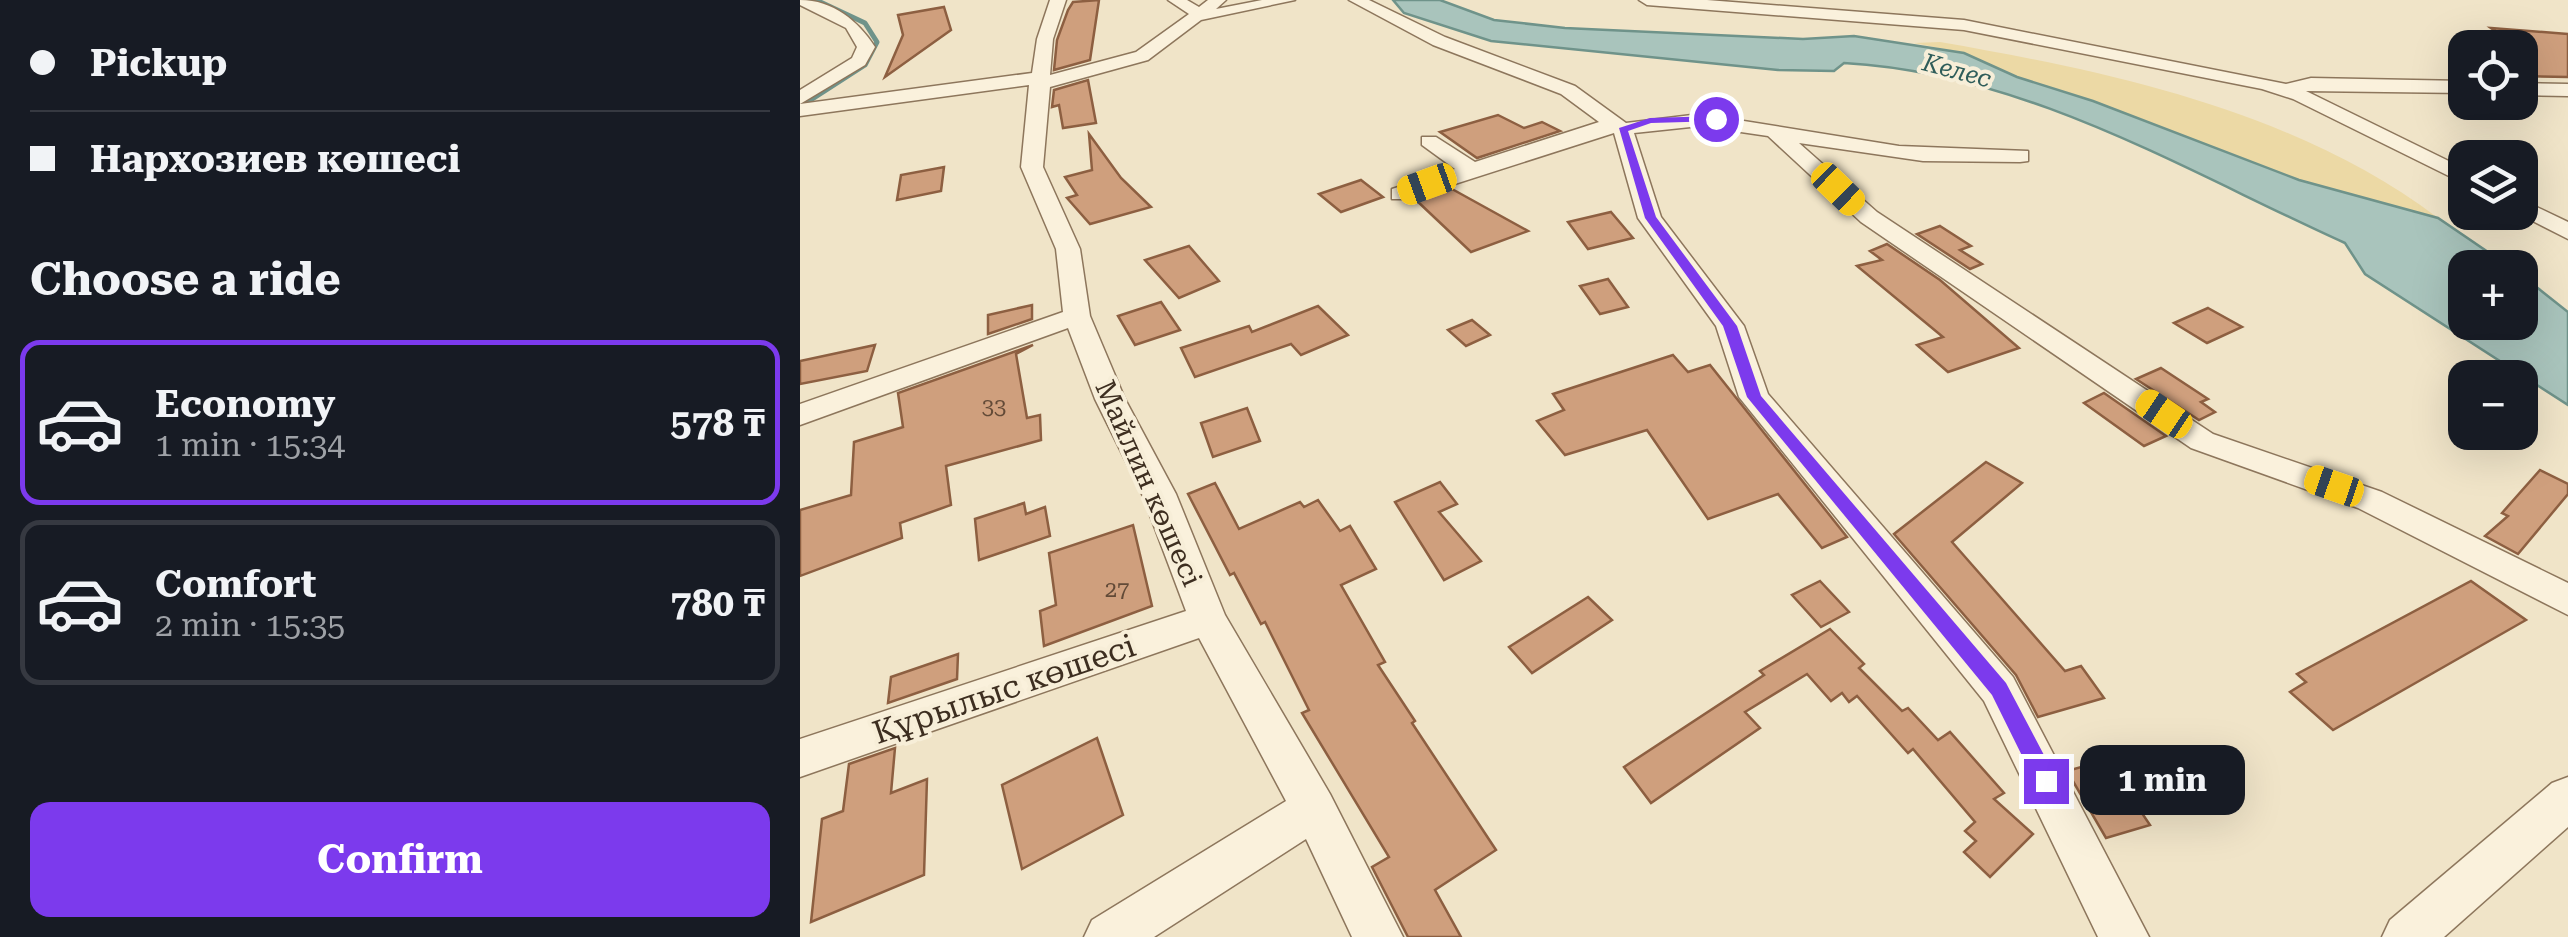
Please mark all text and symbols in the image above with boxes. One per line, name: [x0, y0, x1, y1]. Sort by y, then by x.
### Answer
map controls: [2448, 30, 2538, 450]
button: locate: [2448, 30, 2538, 120]
text: Pickup: [90, 41, 227, 85]
water label: Келес: [1918, 47, 1994, 94]
route start: [1694, 97, 1739, 142]
text: Нархозиев көшесі: [90, 137, 460, 181]
button: layers: [2448, 140, 2538, 230]
car: [1806, 157, 1870, 221]
car: [1394, 160, 1460, 208]
button: +: [2448, 250, 2538, 340]
text: Choose a ride: [30, 253, 341, 306]
button: −: [2448, 360, 2538, 450]
street label: Майлин көшесі: [1088, 375, 1209, 591]
icon: car: [35, 378, 125, 468]
text: Economy: [155, 382, 335, 426]
car: [2131, 385, 2197, 443]
house number: 33: [982, 394, 1006, 419]
text: 578 ₸: [670, 401, 765, 445]
text: 1 min · 15:34: [155, 426, 345, 464]
car: [2301, 462, 2367, 510]
icon: car: [35, 558, 125, 648]
text: Comfort: [155, 562, 316, 606]
house number: 27: [1105, 577, 1129, 602]
text: 780 ₸: [670, 581, 765, 625]
text: 2 min · 15:35: [155, 606, 345, 644]
street label: Құрылыс көшесі: [868, 626, 1140, 752]
callout: 1 min: [2081, 746, 2246, 816]
route end: [2024, 759, 2069, 804]
text: 1 min: [2118, 761, 2207, 799]
button: Confirm: [30, 802, 770, 917]

